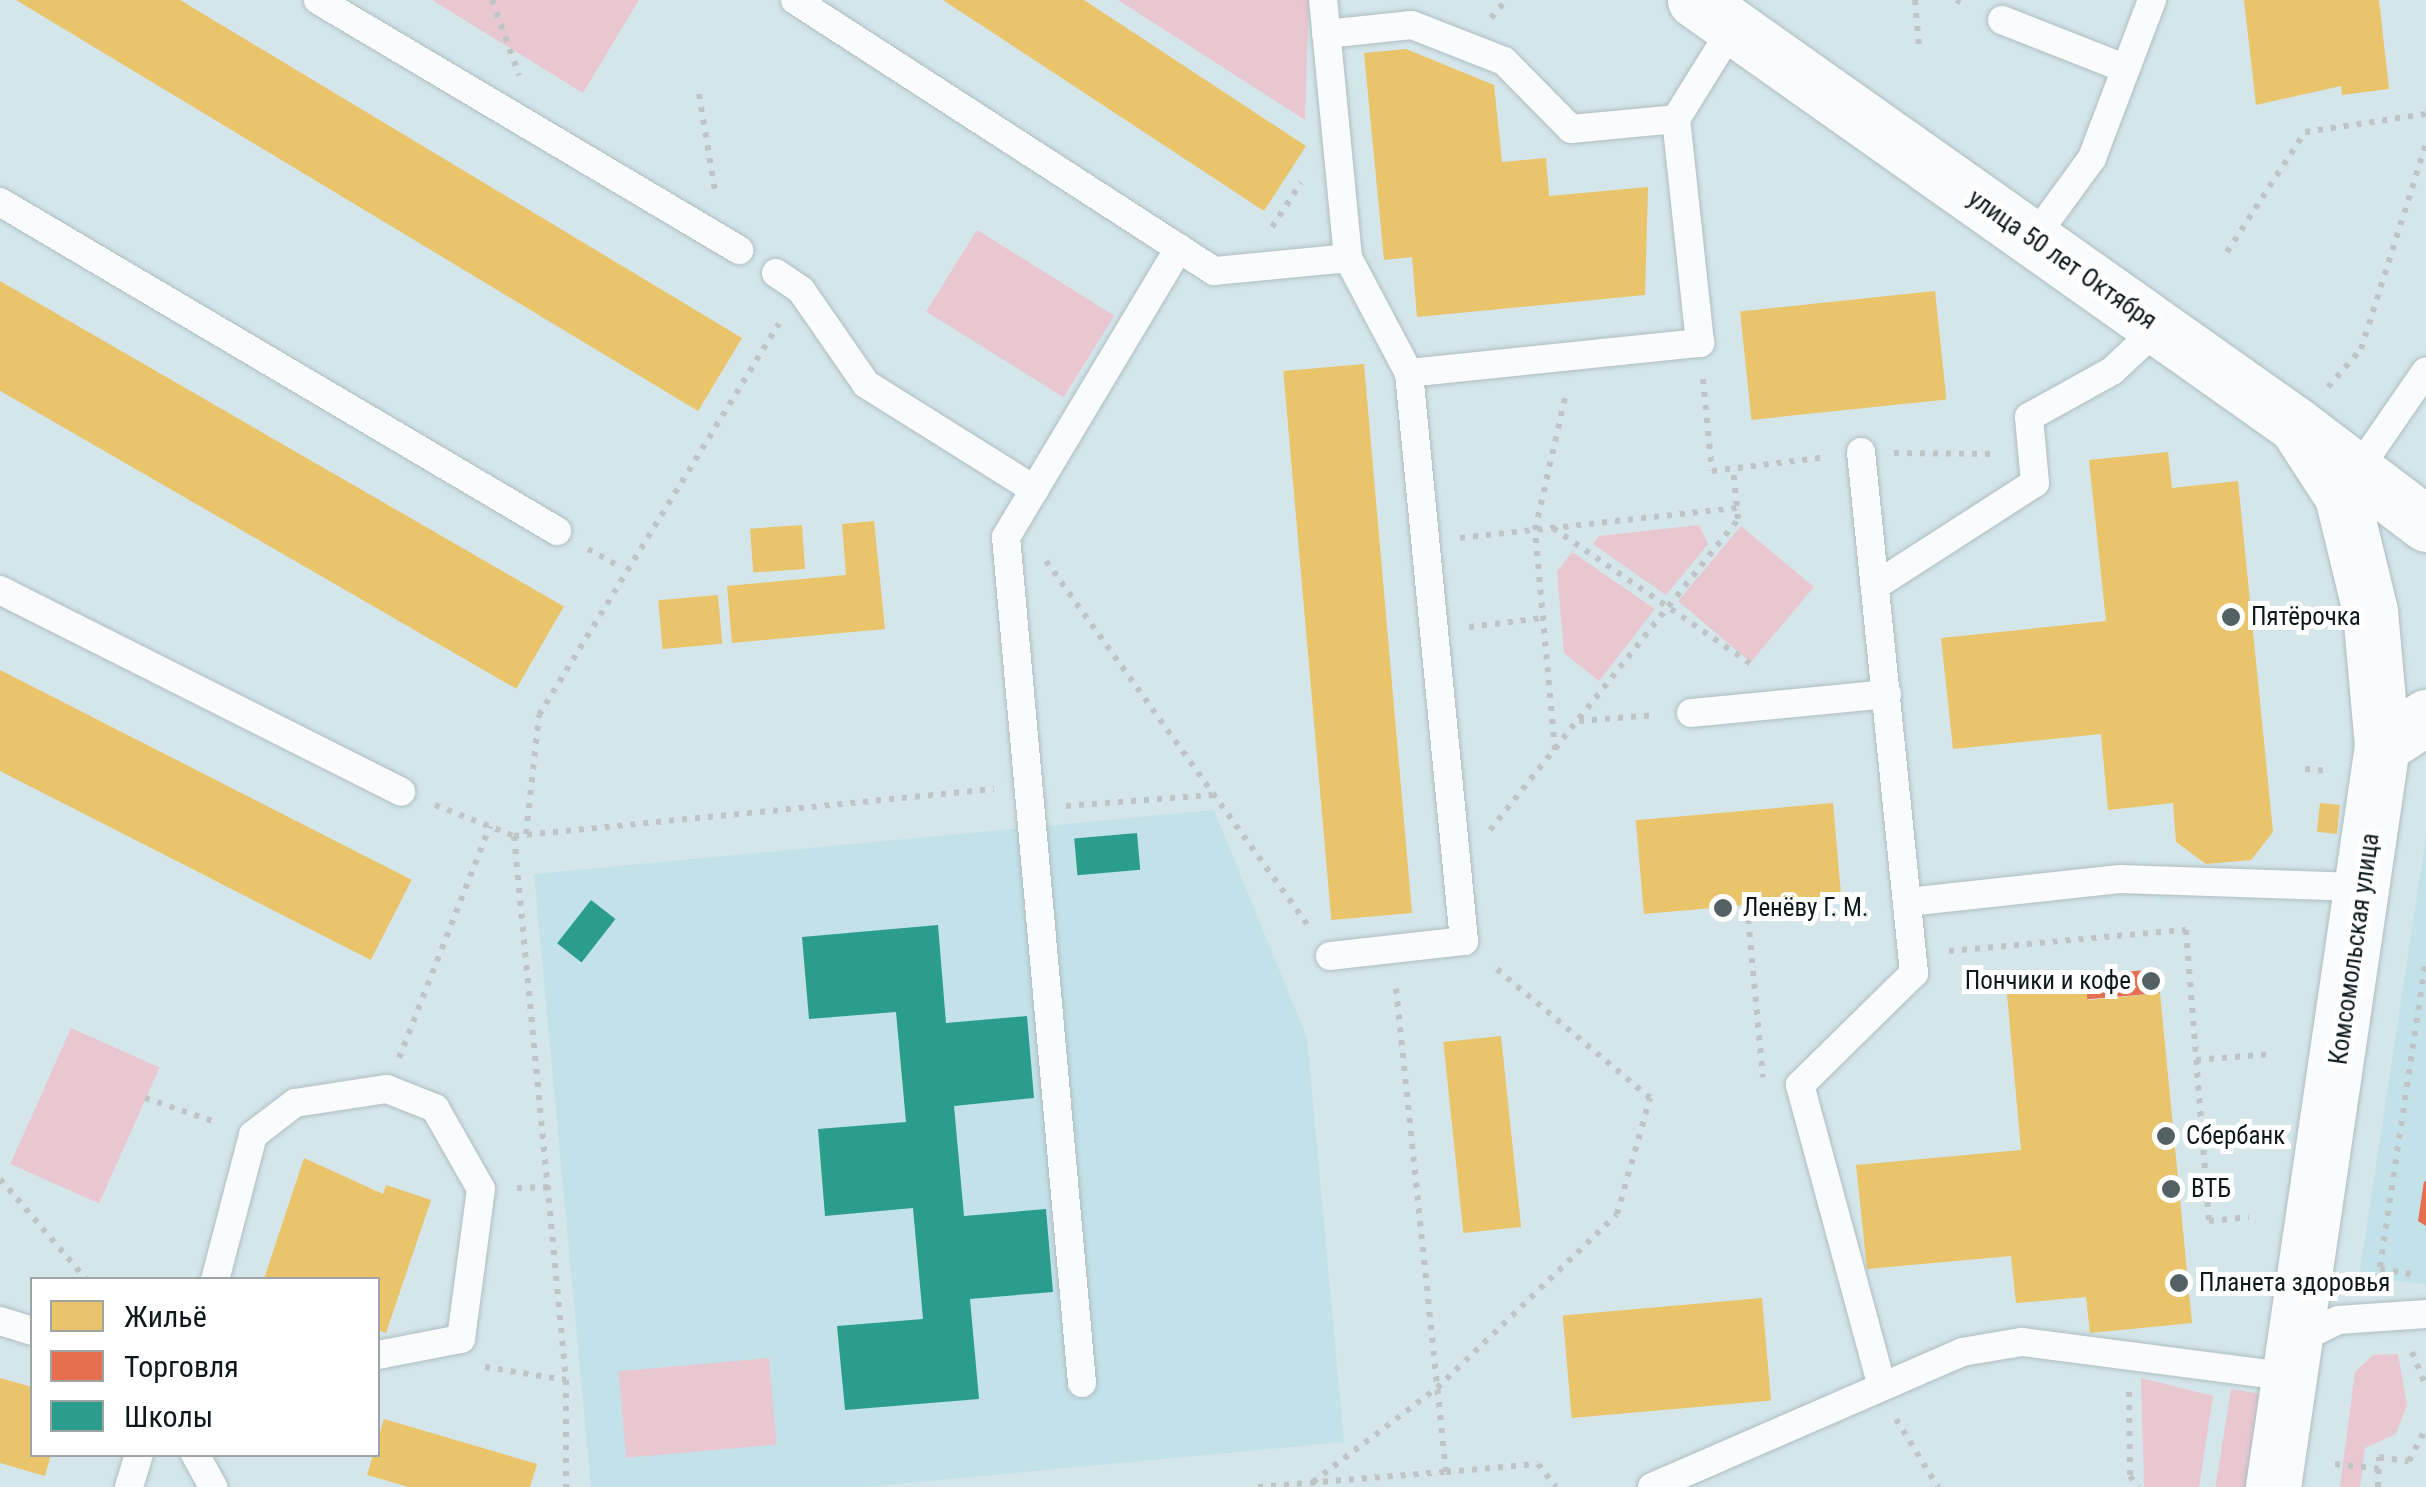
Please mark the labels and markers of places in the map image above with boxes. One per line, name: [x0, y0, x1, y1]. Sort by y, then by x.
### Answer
place label: Пятёрочка: [2251, 602, 2361, 632]
marker: Пятёрочка: [2220, 606, 2242, 628]
place label: Ленёву Г. М.: [1743, 893, 1868, 923]
marker: Ленёву Г. М.: [1712, 897, 1734, 919]
place label: Пончики и кофе: [1965, 966, 2131, 996]
marker: Пончики и кофе: [2140, 970, 2162, 992]
place label: Сбербанк: [2186, 1121, 2285, 1151]
marker: Сбербанк: [2155, 1125, 2177, 1147]
place label: ВТБ: [2191, 1174, 2231, 1204]
marker: ВТБ: [2160, 1178, 2182, 1200]
place label: Планета здоровья: [2199, 1268, 2390, 1298]
marker: Планета здоровья: [2168, 1272, 2190, 1294]

